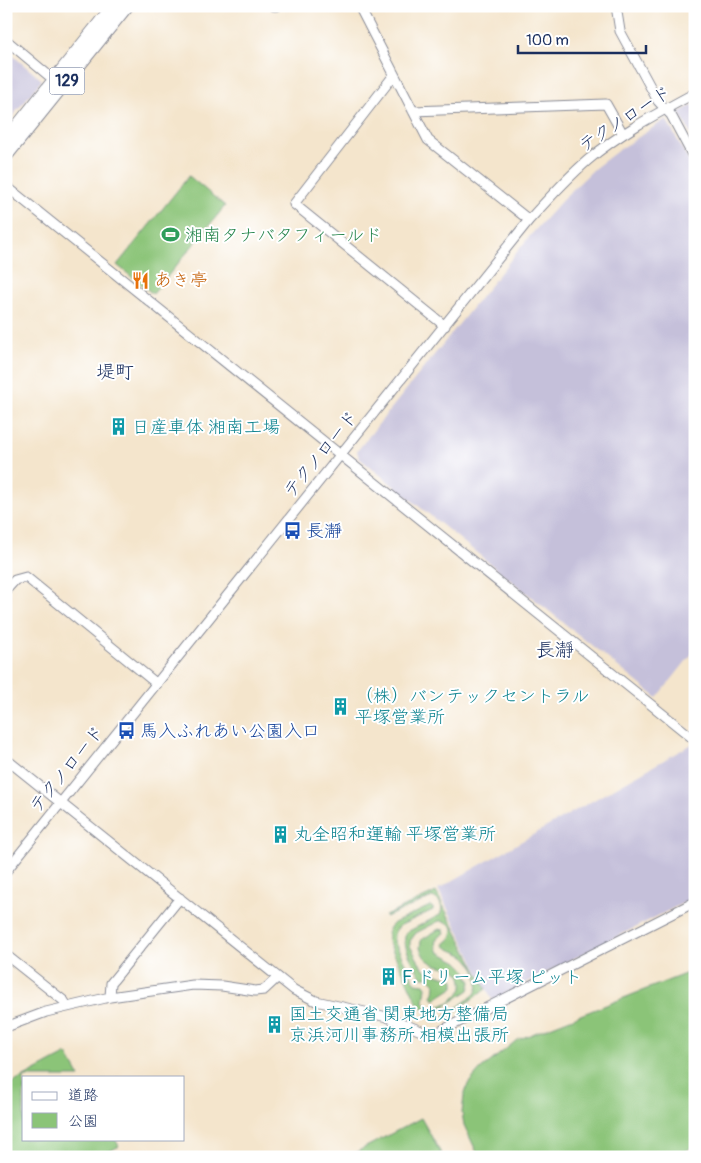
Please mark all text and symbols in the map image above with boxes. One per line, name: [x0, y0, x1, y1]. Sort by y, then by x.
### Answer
scale bar: [518, 22, 646, 54]
text: 100 m: [526, 31, 569, 50]
road number: 129: [50, 68, 84, 94]
street label: テクノロード: [575, 81, 675, 157]
place label: 湘南タナバタフィールド: [185, 224, 382, 247]
sports icon: 湘南タナバタフィールド: [161, 225, 181, 245]
place label: あき亭: [154, 269, 208, 292]
restaurant icon: あき亭: [130, 270, 150, 290]
district label: 堤町: [96, 360, 134, 384]
street label: テクノロード: [279, 406, 363, 502]
place label: 日産車体 湘南工場: [132, 416, 280, 439]
building icon: 日産車体 湘南工場: [108, 417, 128, 437]
place label: 長瀞: [306, 520, 342, 543]
bus stop icon: 長瀞: [282, 521, 302, 541]
district label: 長瀞: [536, 638, 574, 662]
place label: （株）バンテックセントラル 平塚営業所: [355, 685, 589, 729]
building icon: （株）バンテックセントラル 平塚営業所: [331, 696, 351, 716]
place label: 馬入ふれあい公園入口: [140, 720, 320, 743]
street label: テクノロード: [25, 721, 109, 817]
bus stop icon: 馬入ふれあい公園入口: [116, 721, 136, 741]
place label: 丸全昭和運輸 平塚営業所: [294, 823, 496, 846]
building icon: 丸全昭和運輸 平塚営業所: [270, 824, 290, 844]
place label: F.ドリーム平塚 ピット: [402, 966, 582, 989]
building icon: F.ドリーム平塚 ピット: [378, 967, 398, 987]
place label: 国土交通省 関東地方整備局 京浜河川事務所 相模出張所: [289, 1003, 509, 1047]
building icon: 国土交通省 関東地方整備局 京浜河川事務所 相模出張所: [265, 1014, 285, 1034]
legend: [22, 1076, 185, 1140]
text: 道路: [68, 1086, 98, 1105]
text: 公園: [68, 1112, 98, 1131]

